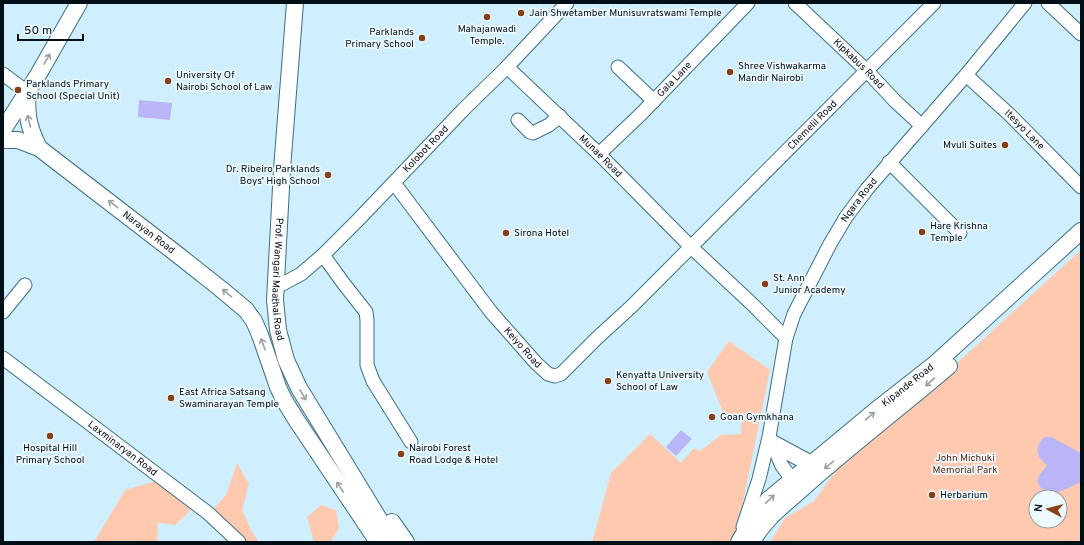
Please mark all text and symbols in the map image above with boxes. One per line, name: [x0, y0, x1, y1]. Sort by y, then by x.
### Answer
place label: Jain Shwetamber Munisuvratswami Temple: [529, 7, 722, 20]
marker: Jain Shwetamber Munisuvratswami Temple: [516, 8, 526, 18]
marker: Mahajanwadi Temple.: [482, 12, 492, 22]
scale bar: [18, 16, 83, 42]
text: 50 m: [24, 23, 52, 39]
place label: Mahajanwadi Temple.: [458, 23, 516, 48]
place label: Parklands Primary School: [345, 26, 414, 51]
marker: Parklands Primary School: [417, 33, 427, 43]
street label: Kipkabus Road: [830, 36, 887, 92]
one-way arrow: [44, 53, 52, 65]
street label: Gala Lane: [654, 59, 694, 100]
place label: Shree Vishwakarma Mandir Nairobi: [738, 60, 826, 85]
marker: Shree Vishwakarma Mandir Nairobi: [725, 67, 735, 77]
place label: University Of Nairobi School of Law: [176, 69, 272, 94]
marker: University Of Nairobi School of Law: [163, 76, 173, 86]
place label: Parklands Primary School (Special Unit): [26, 78, 120, 103]
marker: Parklands Primary School (Special Unit): [13, 85, 23, 95]
street label: Chemelil Road: [785, 97, 840, 153]
street label: Itesyo Lane: [1002, 107, 1047, 153]
one-way arrow: [24, 115, 32, 128]
street label: Kolobot Road: [400, 123, 451, 175]
street label: Munae Road: [576, 132, 625, 180]
place label: Mvuli Suites: [943, 139, 997, 152]
marker: Mvuli Suites: [1000, 140, 1010, 150]
place label: Dr. Ribeiro Parklands Boys' High School: [226, 163, 320, 188]
marker: Dr. Ribeiro Parklands Boys' High School: [323, 170, 333, 180]
street label: Ngara Road: [838, 175, 880, 225]
one-way arrow: [108, 200, 119, 209]
street label: Narayan Road: [120, 208, 178, 257]
street label: Prof. Wangari Maathai Road: [268, 218, 287, 342]
place label: Hare Krishna Temple: [930, 220, 988, 245]
place label: Sirona Hotel: [514, 227, 569, 240]
marker: Hare Krishna Temple: [917, 227, 927, 237]
marker: Sirona Hotel: [501, 228, 511, 238]
place label: St. Ann Junior Academy: [773, 272, 846, 297]
marker: St. Ann Junior Academy: [760, 279, 770, 289]
one-way arrow: [221, 289, 232, 298]
street label: Keiyo Road: [501, 324, 544, 371]
one-way arrow: [259, 338, 267, 350]
street label: Kipande Road: [879, 361, 936, 410]
place label: Kenyatta University School of Law: [616, 369, 704, 394]
marker: Kenyatta University School of Law: [603, 376, 613, 386]
one-way arrow: [924, 378, 935, 387]
place label: East Africa Satsang Swaminarayan Temple: [179, 386, 279, 411]
one-way arrow: [300, 389, 308, 401]
marker: East Africa Satsang Swaminarayan Temple: [166, 393, 176, 403]
place label: Goan Gymkhana: [720, 411, 794, 424]
one-way arrow: [864, 411, 875, 420]
marker: Goan Gymkhana: [707, 412, 717, 422]
street label: Laxminaryan Road: [85, 418, 160, 479]
marker: Hospital Hill Primary School: [45, 431, 55, 441]
place label: Hospital Hill Primary School: [16, 442, 84, 467]
place label: Nairobi Forest Road Lodge & Hotel: [409, 442, 498, 467]
marker: Nairobi Forest Road Lodge & Hotel: [396, 449, 406, 459]
park label: John Michuki Memorial Park: [933, 452, 997, 477]
one-way arrow: [824, 460, 835, 469]
one-way arrow: [336, 481, 345, 492]
place label: Herbarium: [940, 489, 988, 502]
north arrow: [1028, 489, 1068, 529]
marker: Herbarium: [927, 490, 937, 500]
one-way arrow: [765, 494, 775, 504]
text: N: [1032, 503, 1046, 513]

